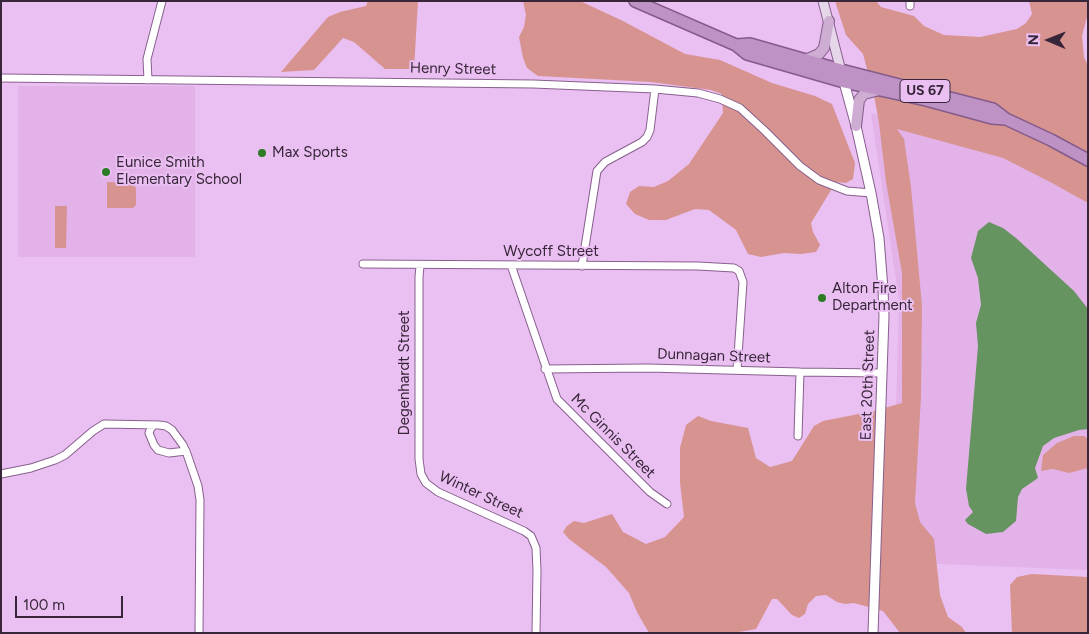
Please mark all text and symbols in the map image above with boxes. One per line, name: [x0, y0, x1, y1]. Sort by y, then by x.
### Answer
north arrow: [1024, 15, 1074, 65]
text: N: [1025, 34, 1042, 45]
street label: Henry Street: [410, 59, 496, 79]
road number: US 67: [900, 80, 950, 102]
place label: Max Sports: [272, 144, 348, 162]
marker: Max Sports: [256, 147, 268, 159]
place label: Eunice Smith Elementary School: [116, 154, 242, 189]
marker: Eunice Smith Elementary School: [100, 166, 112, 178]
street label: Wycoff Street: [503, 243, 599, 261]
place label: Alton Fire Department: [832, 280, 913, 315]
marker: Alton Fire Department: [816, 292, 828, 304]
street label: Degenhardt Street: [396, 310, 414, 436]
street label: East 20th Street: [857, 329, 879, 441]
street label: Dunnagan Street: [657, 345, 771, 367]
street label: Mc Ginnis Street: [567, 390, 659, 482]
street label: Winter Street: [436, 468, 526, 522]
scale bar: [18, 586, 125, 618]
text: 100 m: [23, 596, 65, 614]

